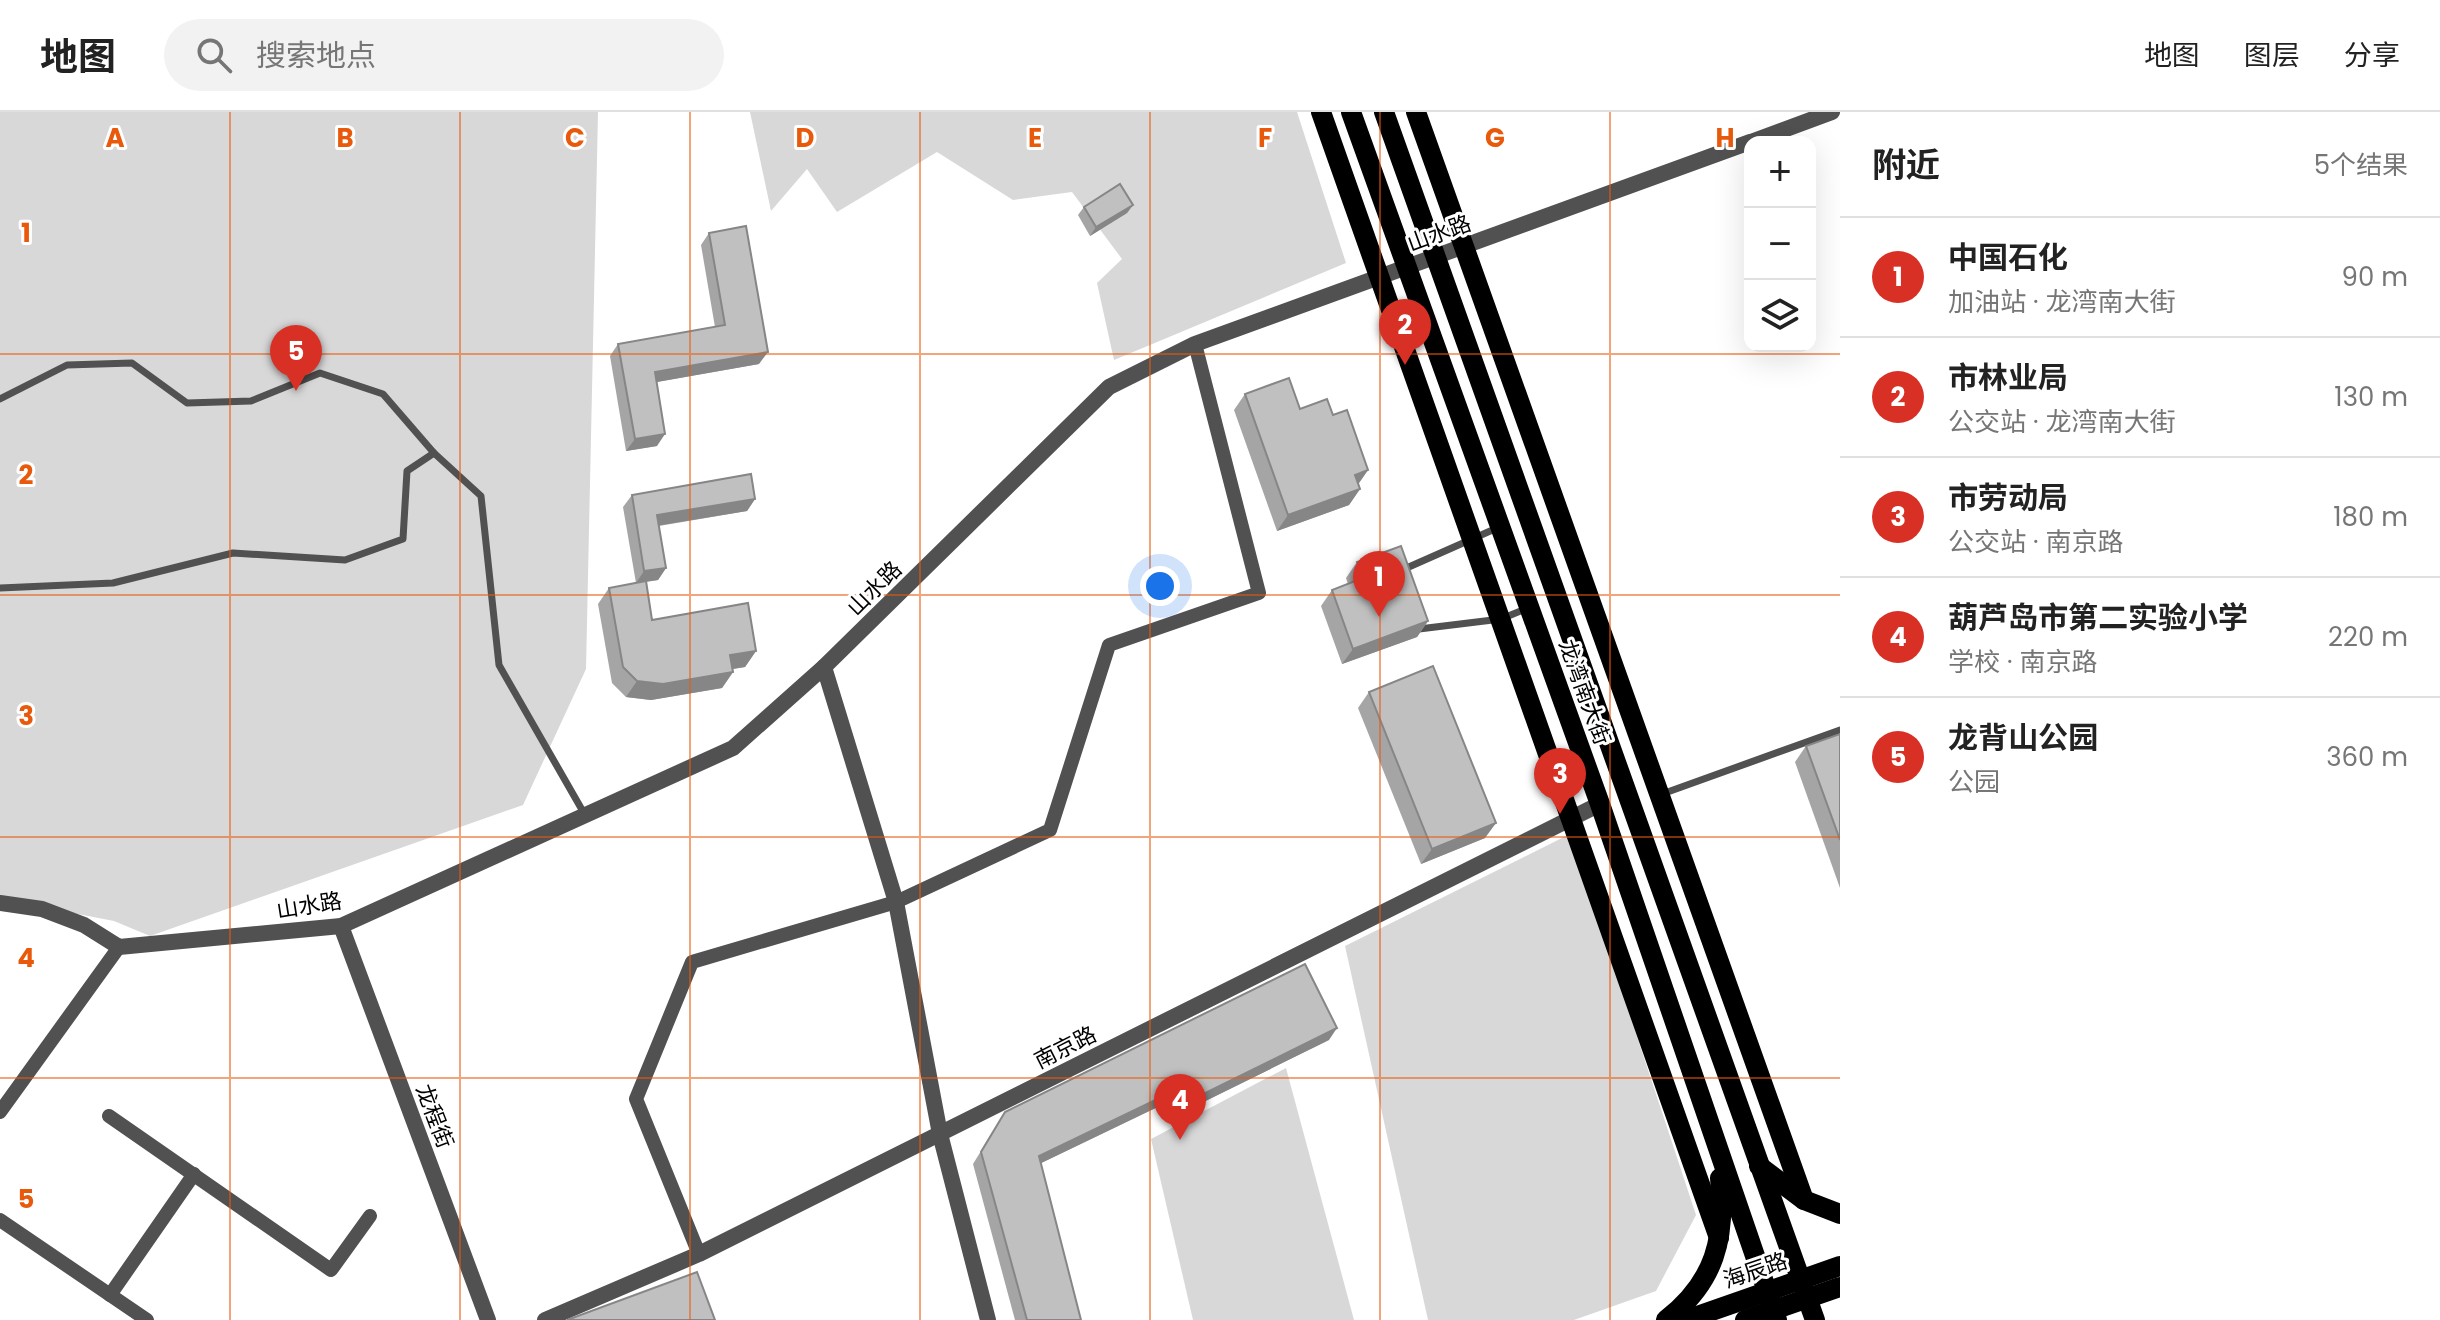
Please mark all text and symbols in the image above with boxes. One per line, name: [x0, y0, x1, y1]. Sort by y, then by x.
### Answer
search box: [164, 19, 724, 91]
text: 地图: [40, 30, 116, 83]
icon: search: [192, 33, 236, 77]
text: 搜索地点: [256, 34, 376, 77]
text: 地图: [2144, 36, 2200, 75]
text: 图层: [2244, 36, 2300, 75]
text: 分享: [2344, 36, 2400, 75]
text: A: [105, 120, 125, 156]
text: B: [336, 120, 354, 156]
text: C: [565, 120, 585, 156]
text: D: [796, 120, 815, 156]
text: E: [1028, 120, 1042, 156]
text: F: [1258, 120, 1272, 156]
text: G: [1485, 120, 1505, 156]
text: H: [1715, 120, 1735, 156]
map controls: [1744, 136, 1816, 352]
button: +: [1744, 136, 1816, 208]
text: 附近: [1872, 141, 1940, 189]
text: 5个结果: [2314, 147, 2408, 183]
street label: 山水路: [1403, 208, 1475, 259]
button: −: [1744, 208, 1816, 280]
text: 1: [21, 215, 31, 251]
text: 中国石化: [1948, 236, 2068, 279]
text: 1: [1893, 259, 1903, 295]
text: 90 m: [2342, 259, 2408, 295]
button: layers: [1744, 280, 1816, 352]
text: 加油站 · 龙湾南大街: [1948, 284, 2175, 320]
pin: 2: [1379, 299, 1431, 365]
pin: 5: [270, 325, 322, 391]
text: 市林业局: [1948, 356, 2068, 399]
text: 2: [1891, 379, 1905, 415]
text: 130 m: [2334, 379, 2408, 415]
text: 公交站 · 龙湾南大街: [1948, 404, 2175, 440]
text: 2: [19, 457, 34, 493]
text: 市劳动局: [1948, 476, 2068, 519]
text: 3: [1890, 499, 1906, 535]
text: 180 m: [2333, 499, 2408, 535]
text: 公交站 · 南京路: [1948, 524, 2123, 560]
pin: 1: [1353, 551, 1405, 617]
street label: 山水路: [840, 554, 909, 623]
your location: [1140, 566, 1180, 606]
text: 葫芦岛市第二实验小学: [1948, 596, 2248, 639]
text: 4: [1889, 619, 1907, 655]
text: 220 m: [2328, 619, 2408, 655]
street label: 龙湾南大街: [1551, 635, 1618, 749]
text: 学校 · 南京路: [1948, 644, 2097, 680]
text: 3: [18, 698, 34, 734]
text: 龙背山公园: [1948, 716, 2098, 759]
text: 5: [1890, 739, 1906, 775]
text: 360 m: [2326, 739, 2408, 775]
pin: 3: [1534, 748, 1586, 814]
text: 公园: [1948, 764, 2000, 800]
street label: 山水路: [274, 885, 344, 926]
text: 4: [17, 940, 35, 976]
street label: 南京路: [1029, 1019, 1102, 1076]
pin: 4: [1154, 1074, 1206, 1140]
street label: 龙程街: [408, 1080, 461, 1153]
text: 5: [18, 1181, 34, 1217]
street label: 海辰路: [1719, 1245, 1791, 1296]

